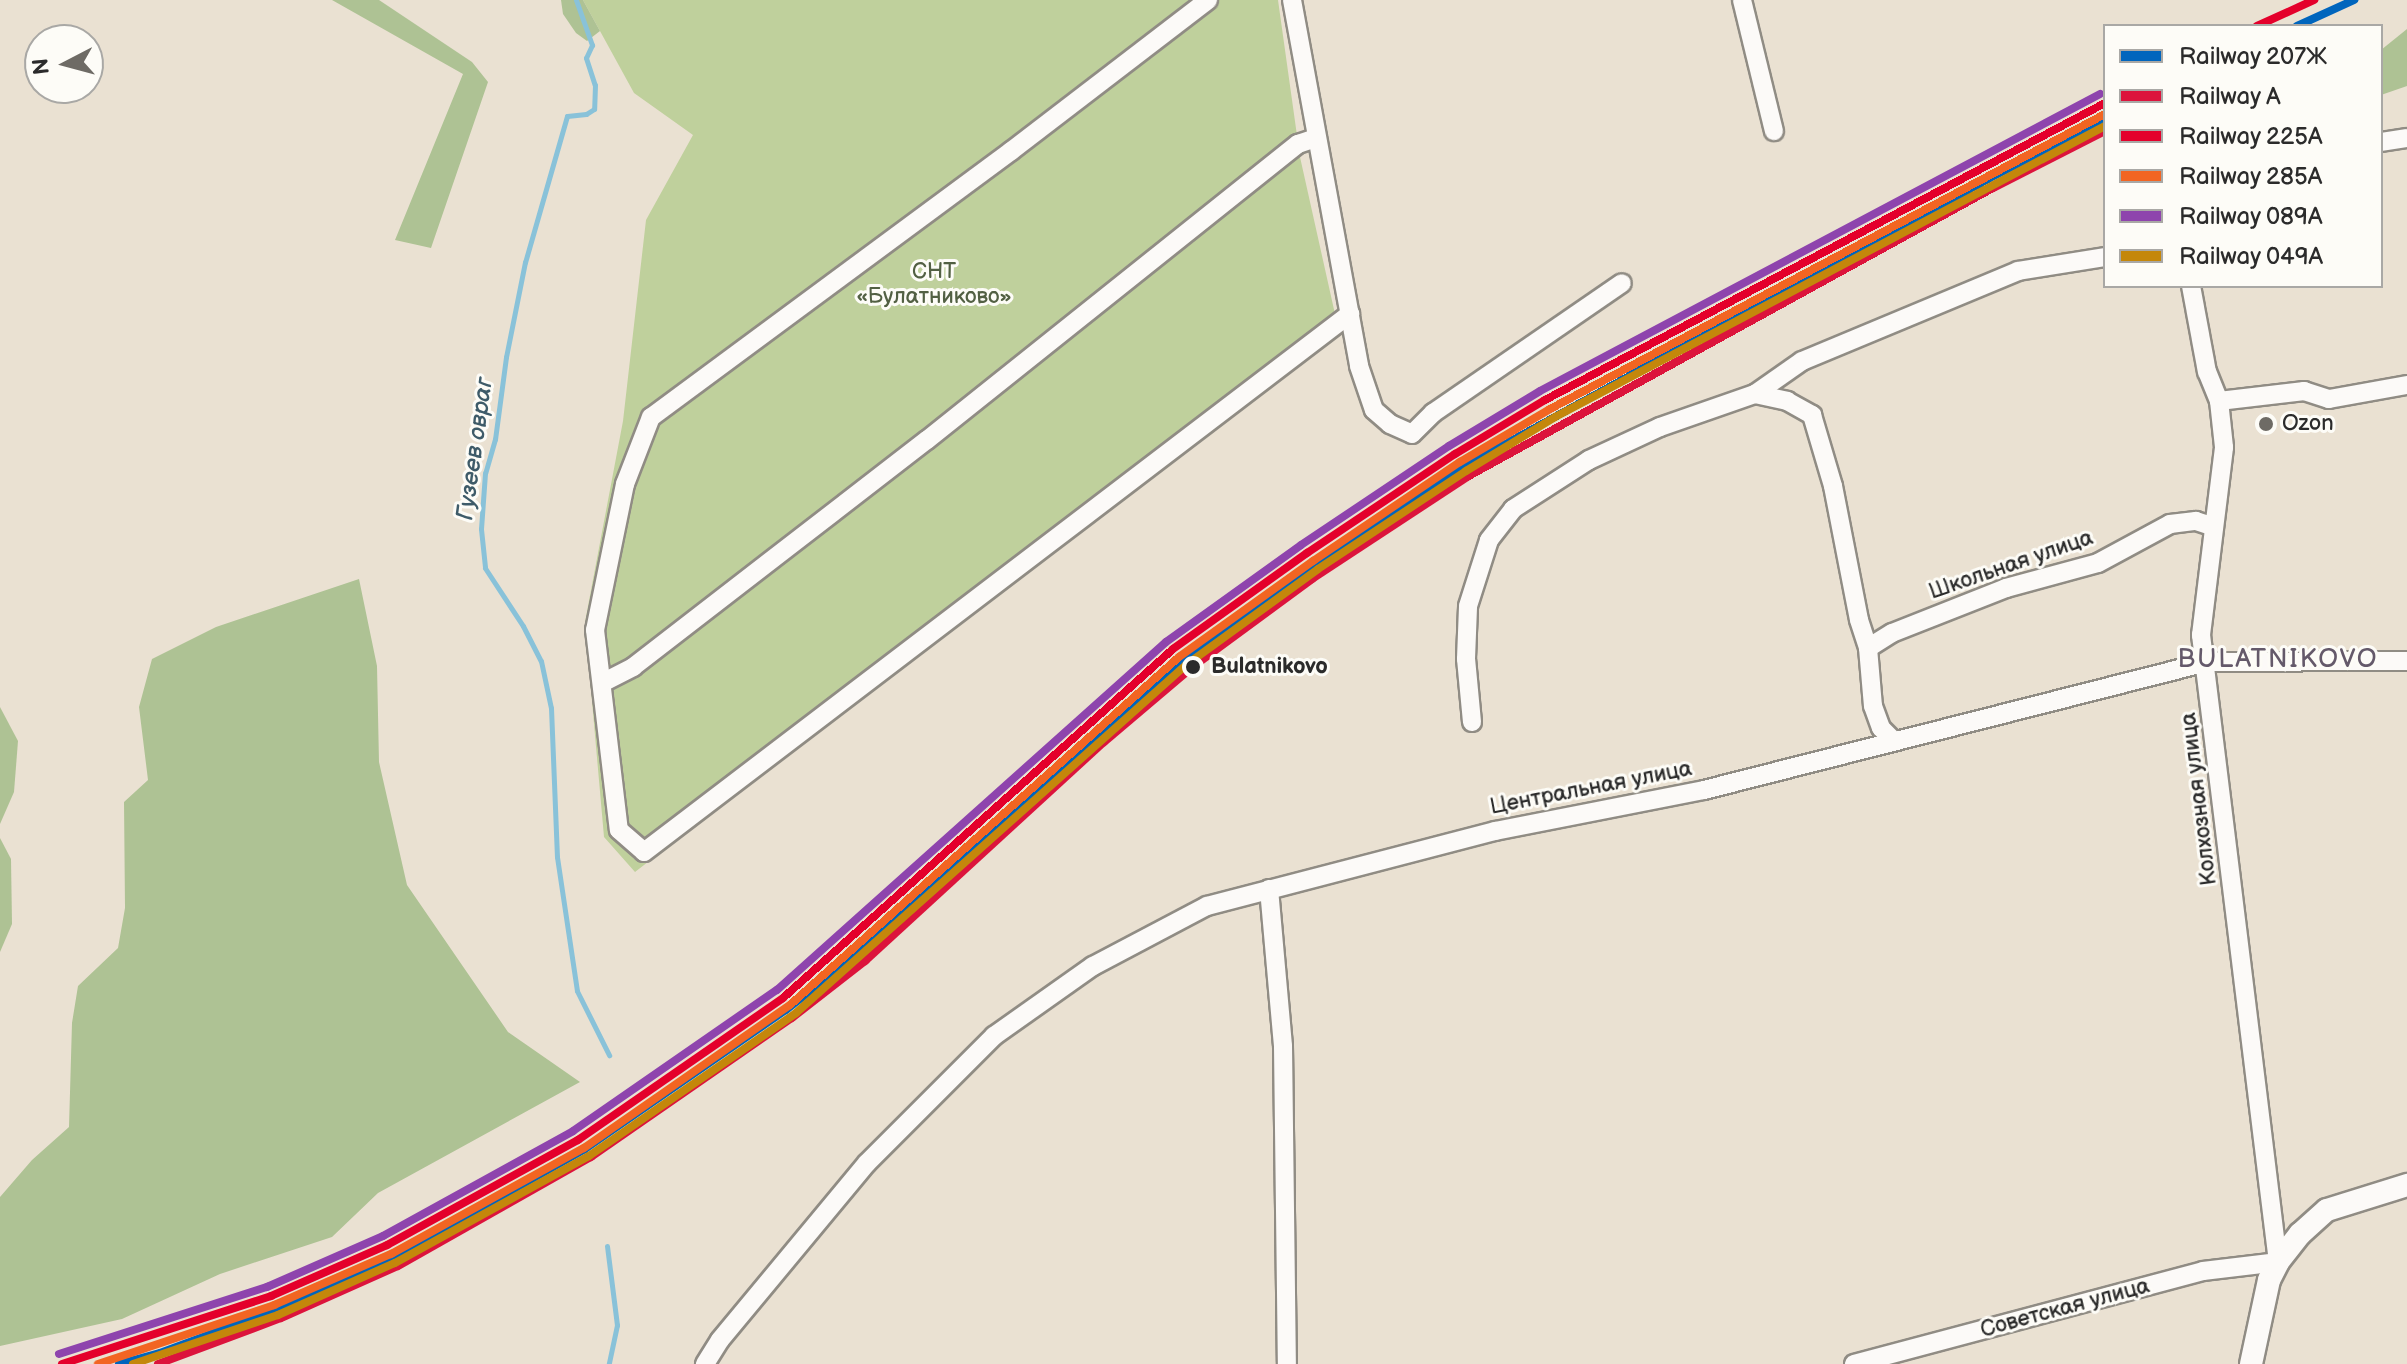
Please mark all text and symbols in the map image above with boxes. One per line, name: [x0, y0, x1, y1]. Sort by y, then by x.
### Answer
north arrow: [24, 24, 104, 104]
legend: [2103, 24, 2383, 288]
text: Railway 207Ж: [2179, 42, 2327, 71]
text: N: [27, 57, 56, 76]
text: Railway A: [2179, 82, 2281, 111]
text: Railway 225А: [2179, 122, 2323, 151]
text: Railway 285А: [2179, 162, 2322, 191]
text: Railway 089А: [2179, 202, 2322, 231]
text: Railway 049А: [2179, 242, 2323, 271]
park label: СНТ «Булатниково»: [856, 258, 1012, 310]
water label: Гузеев овраг: [451, 376, 499, 522]
place label: Ozon: [2282, 411, 2334, 437]
marker: Ozon: [2257, 415, 2275, 433]
street label: Школьная улица: [1926, 525, 2096, 605]
district label: BULATNIKOVO: [2177, 644, 2379, 676]
place label: Bulatnikovo: [1211, 654, 1328, 680]
marker: Bulatnikovo: [1182, 656, 1204, 678]
street label: Колхозная улица: [2175, 711, 2223, 887]
street label: Центральная улица: [1488, 755, 1694, 821]
street label: Советская улица: [1978, 1273, 2152, 1343]

